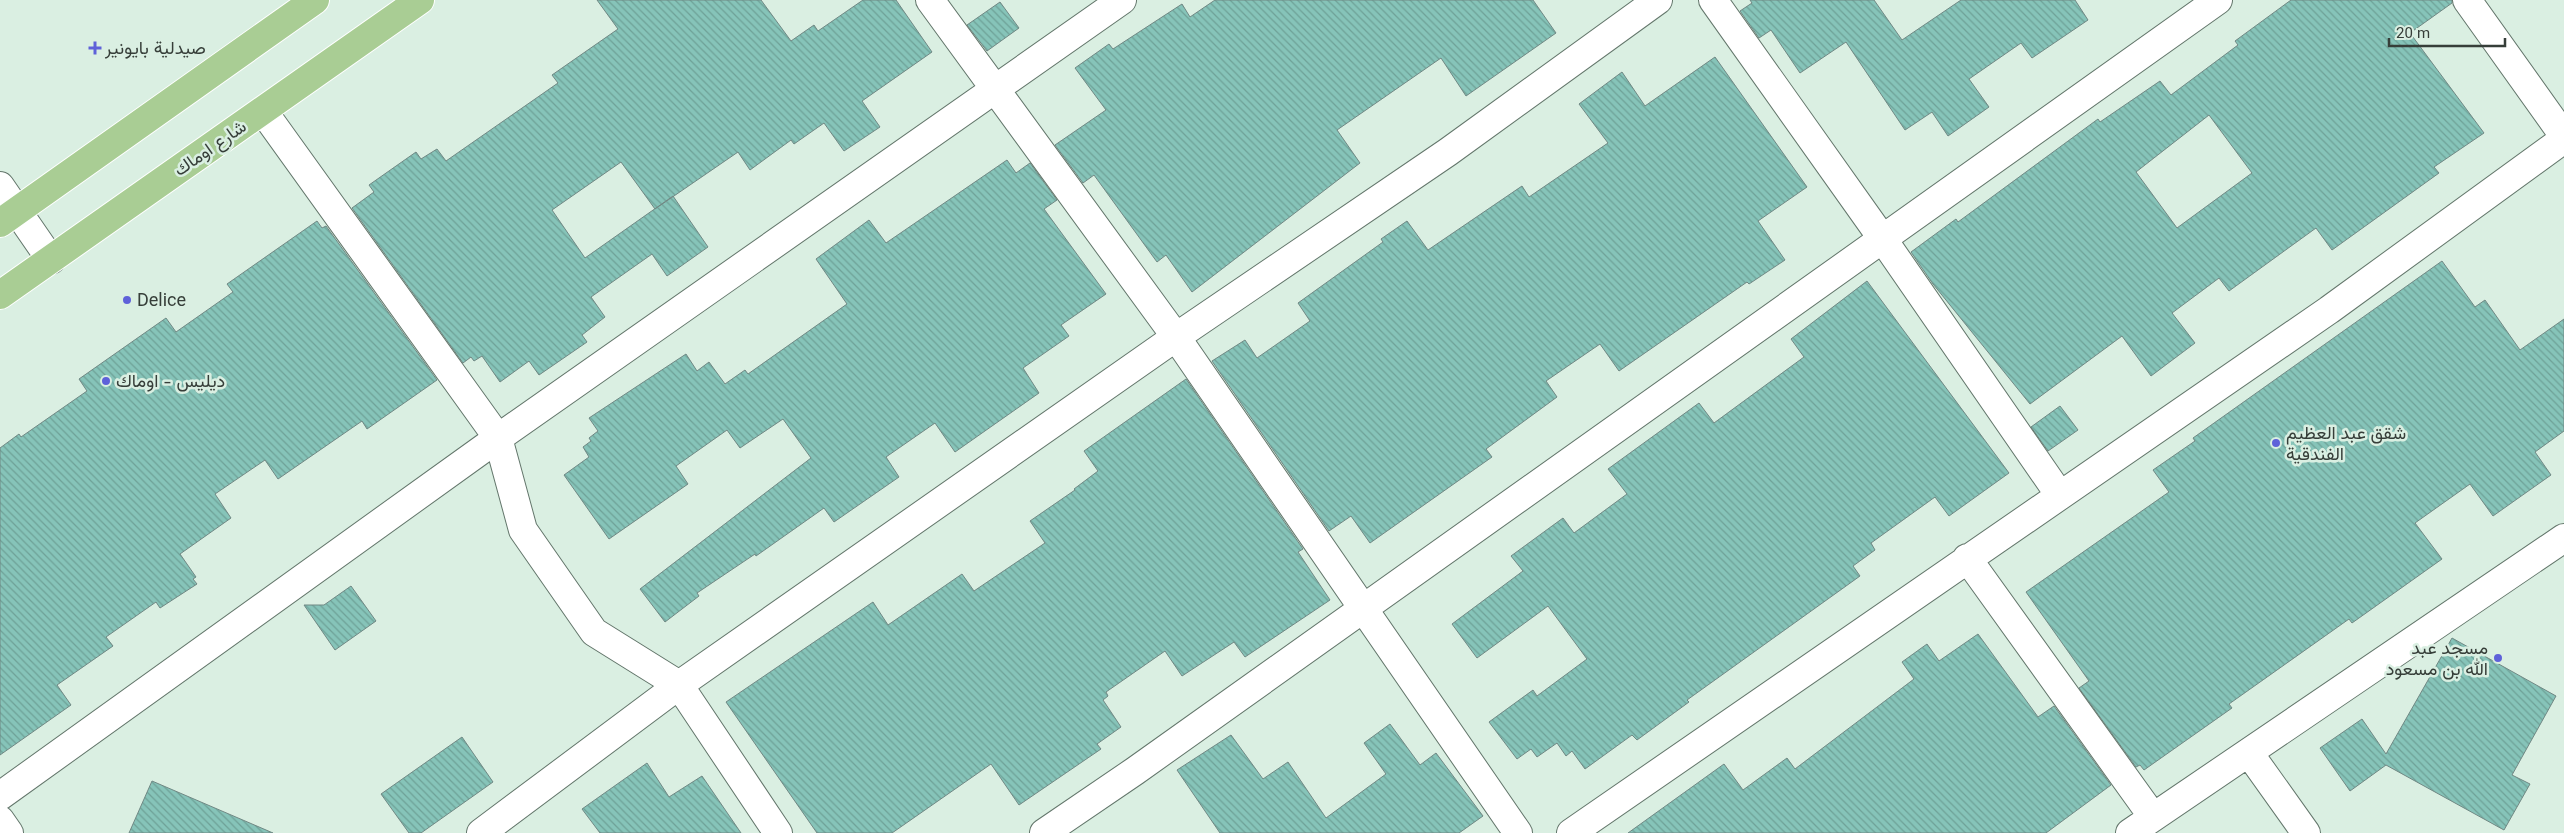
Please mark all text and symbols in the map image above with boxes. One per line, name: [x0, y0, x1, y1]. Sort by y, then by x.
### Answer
scale bar: [2389, 15, 2505, 47]
text: 20 m: [2396, 23, 2430, 46]
place label: صيدلية بايونير: [104, 36, 206, 64]
marker: صيدلية بايونير: [89, 42, 101, 54]
street label: شارع اوماك: [169, 114, 253, 185]
place label: Delice: [137, 288, 186, 316]
marker: Delice: [121, 294, 133, 306]
place label: ديليس - اوماك: [116, 369, 225, 397]
marker: ديليس - اوماك: [100, 375, 112, 387]
place label: شقق عبد العظيم الفندقية: [2286, 421, 2406, 470]
marker: شقق عبد العظيم الفندقية: [2270, 437, 2282, 449]
place label: مسجد عبد الله بن مسعود: [2386, 636, 2488, 685]
marker: مسجد عبد الله بن مسعود: [2492, 652, 2504, 664]

